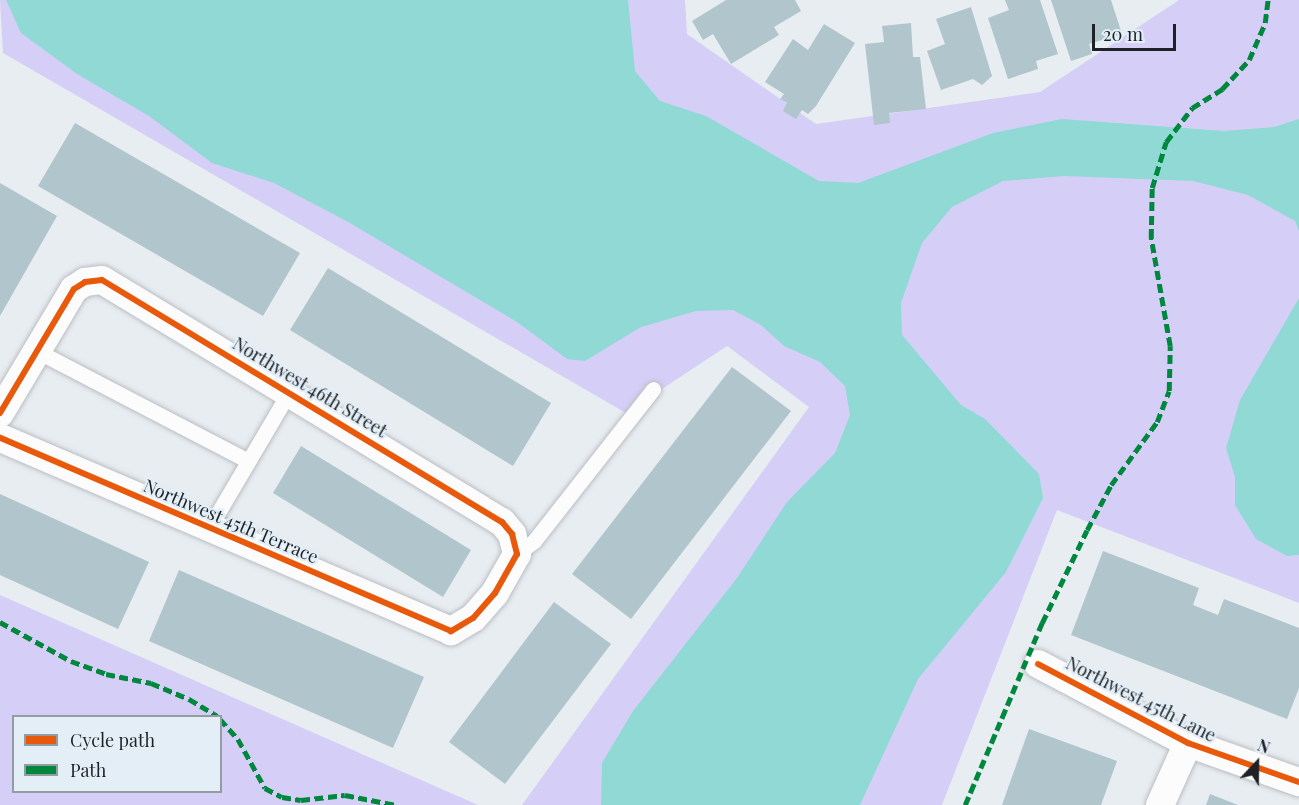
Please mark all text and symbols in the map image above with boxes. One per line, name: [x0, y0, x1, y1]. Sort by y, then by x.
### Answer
scale bar: [1095, 12, 1179, 50]
text: 20 m: [1103, 22, 1143, 46]
street label: Northwest 46th Street: [229, 332, 391, 442]
street label: Northwest 45th Terrace: [140, 474, 322, 568]
street label: Northwest 45th Lane: [1062, 652, 1220, 746]
legend: [12, 715, 222, 793]
text: Cycle path: [70, 728, 155, 752]
north arrow: [1227, 733, 1287, 793]
text: N: [1255, 734, 1273, 758]
text: Path: [70, 758, 106, 782]

